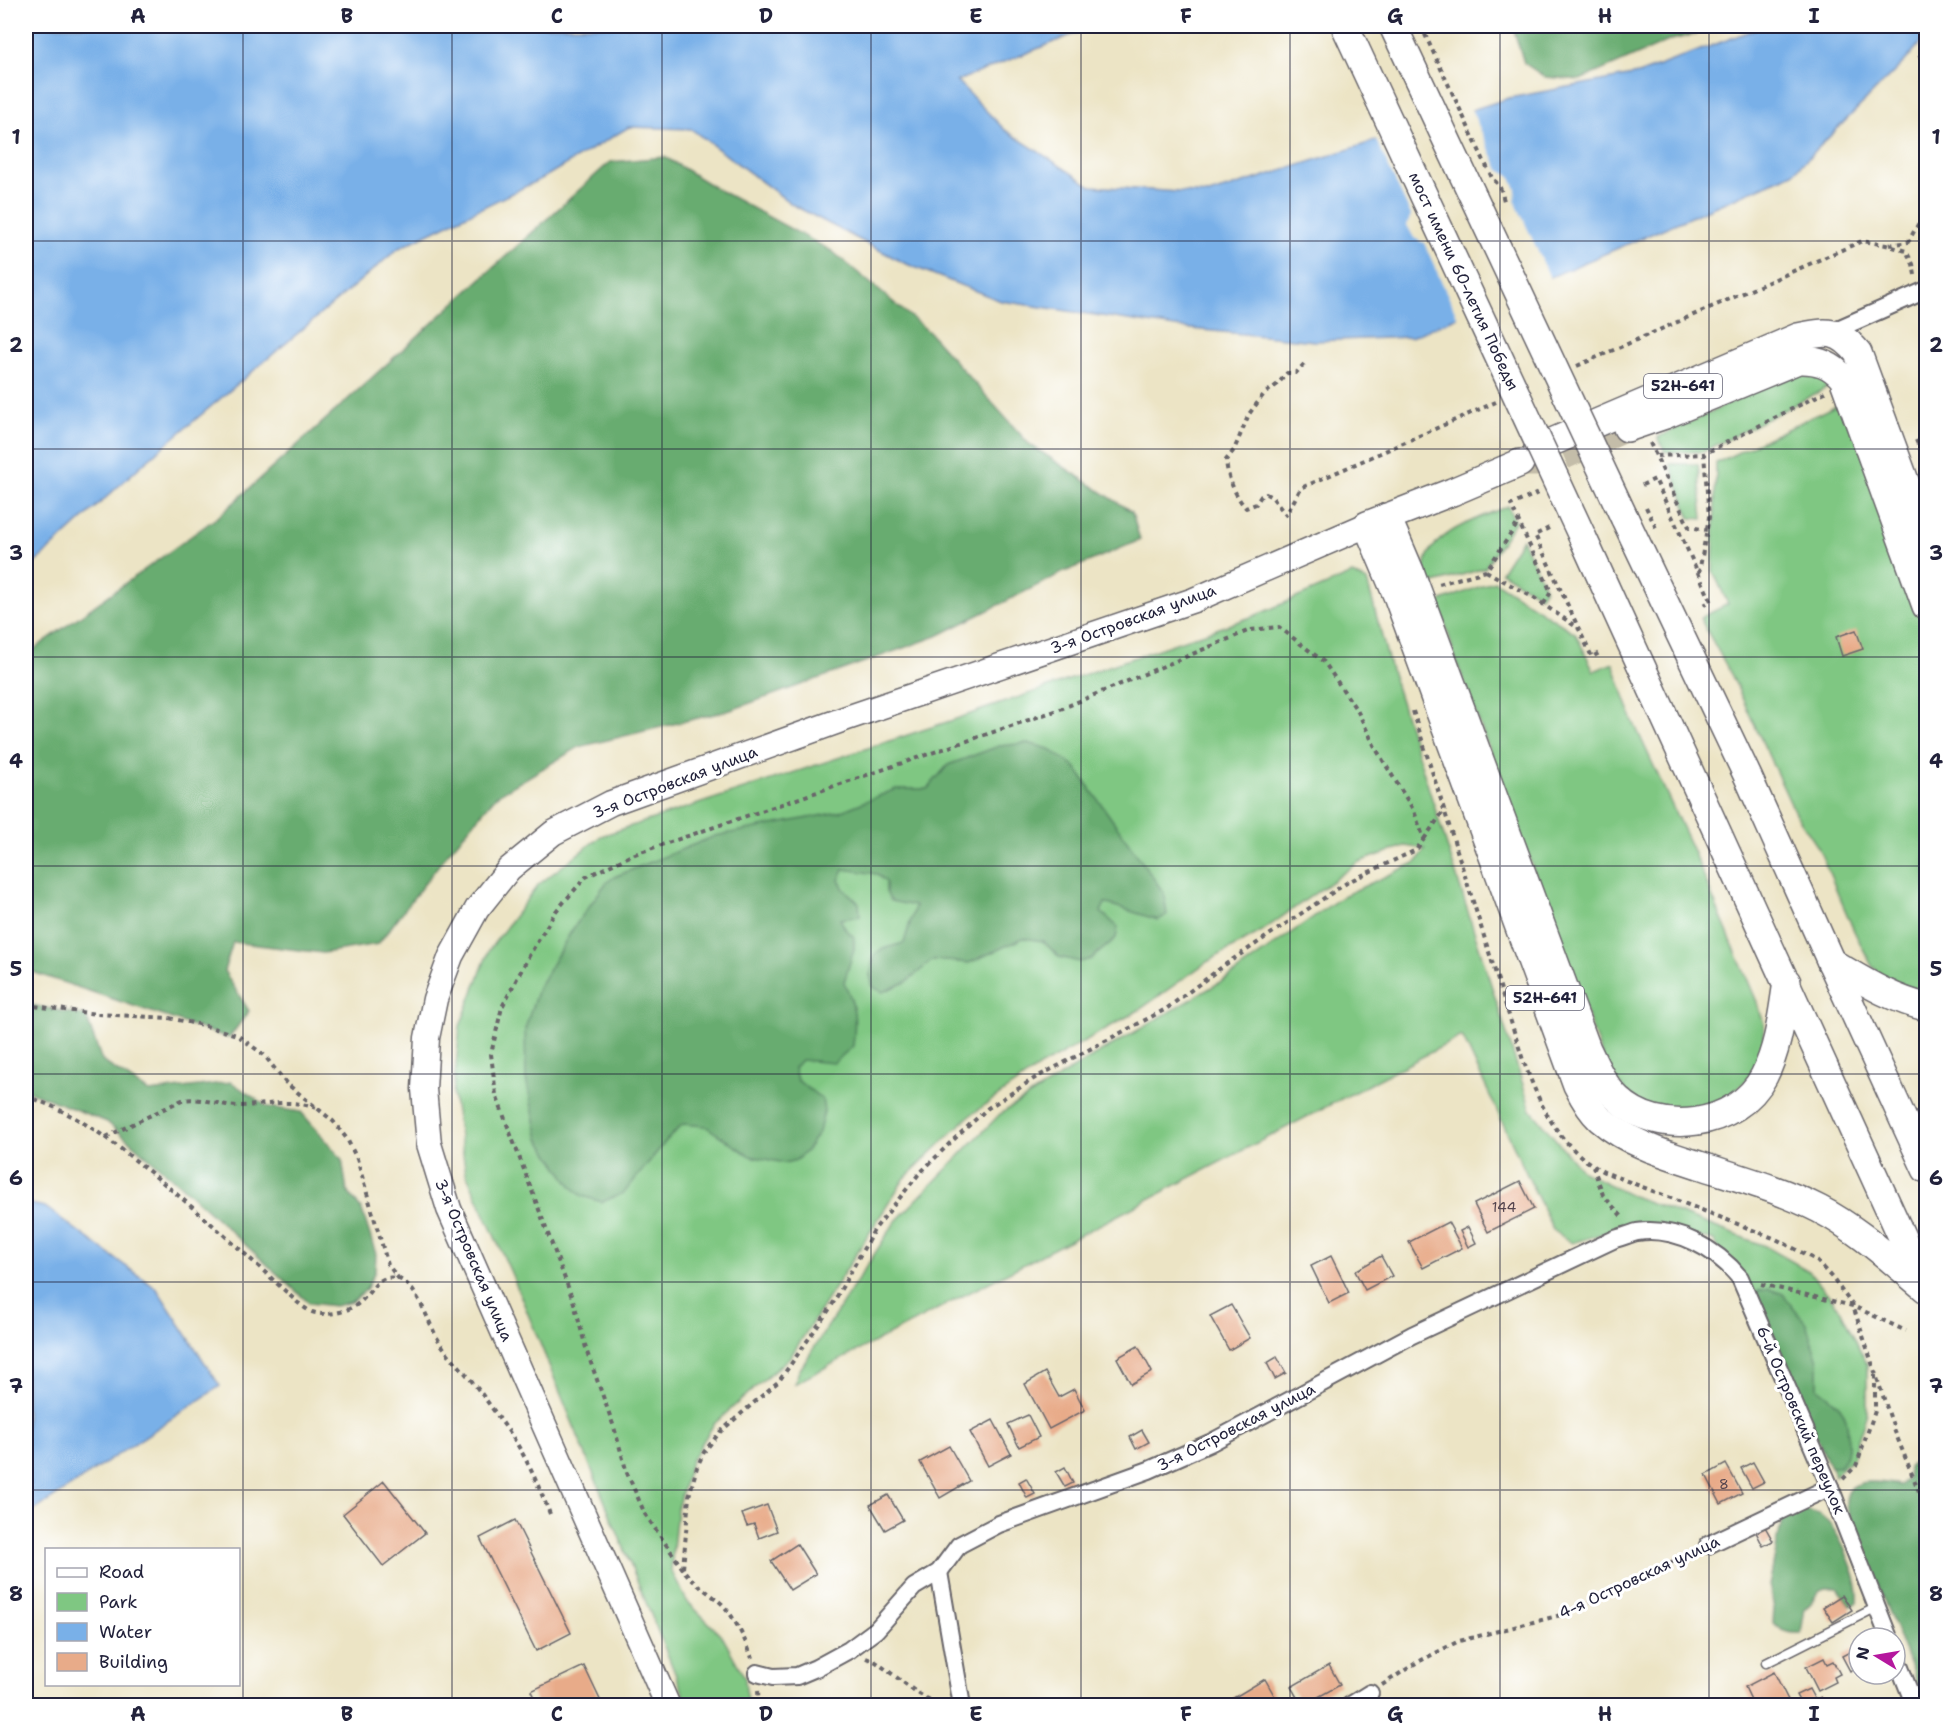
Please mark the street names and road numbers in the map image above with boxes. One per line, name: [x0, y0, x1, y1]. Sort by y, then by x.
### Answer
street label: мост имени 60-летия Победы: [1404, 168, 1524, 394]
road number: 52Н-641: [1644, 374, 1722, 398]
street label: 3-я Островская улица: [1047, 579, 1219, 659]
street label: 3-я Островская улица: [590, 741, 760, 823]
road number: 52Н-641: [1506, 986, 1584, 1010]
street label: 3-я Островская улица: [430, 1175, 518, 1345]
street label: 6-й Островский переулок: [1752, 1323, 1850, 1518]
street label: 3-я Островская улица: [1153, 1378, 1319, 1476]
street label: 4-я Островская улица: [1555, 1530, 1723, 1624]

